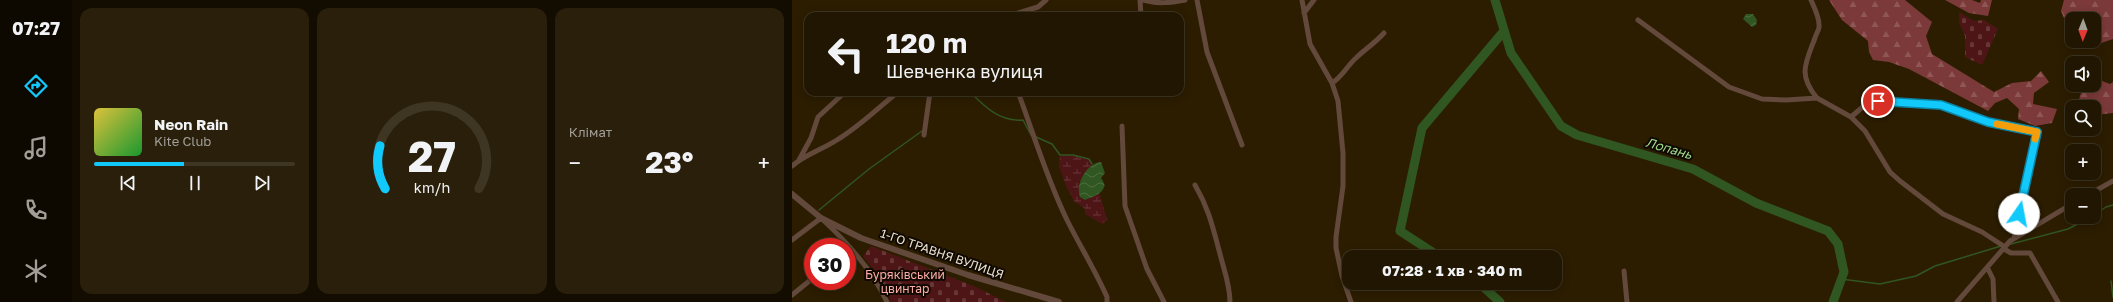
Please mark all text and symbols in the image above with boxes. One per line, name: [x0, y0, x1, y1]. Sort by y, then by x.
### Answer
north arrow: [2065, 12, 2101, 48]
map controls: [2065, 12, 2101, 224]
text: 07:27: [12, 17, 60, 39]
text: 120 m: [886, 26, 967, 59]
icon: left: [820, 28, 872, 80]
button: sound: [2065, 56, 2101, 92]
text: Шевченка вулиця: [886, 60, 1043, 82]
icon: directions: [22, 72, 50, 100]
pin: [1861, 84, 1895, 118]
icon: arrive: [1867, 90, 1889, 112]
button: search: [2065, 100, 2101, 136]
text: Neon Rain: [154, 115, 228, 133]
text: Клімат: [569, 124, 612, 140]
text: 27: [408, 131, 456, 181]
text: Kite Club: [154, 133, 211, 149]
icon: music: [22, 134, 50, 162]
water label: Лопань: [1644, 134, 1695, 162]
text: 23°: [645, 144, 693, 180]
button: +: [2065, 144, 2101, 180]
text: −: [569, 149, 581, 176]
text: +: [758, 149, 770, 176]
icon: previous: [117, 172, 139, 194]
icon: pause: [184, 172, 206, 194]
icon: next: [251, 172, 273, 194]
text: km/h: [414, 179, 450, 196]
button: −: [2065, 188, 2101, 224]
position arrow: [1998, 193, 2040, 235]
icon: phone: [22, 196, 50, 224]
street label: 1-ГО ТРАВНЯ ВУЛИЦЯ: [878, 225, 1006, 282]
speed limit sign: 30: [804, 238, 856, 290]
icon: climate: [22, 257, 50, 285]
text: 07:28 · 1 хв · 340 m: [1382, 261, 1522, 279]
park label: Буряківський цвинтар: [865, 267, 945, 296]

